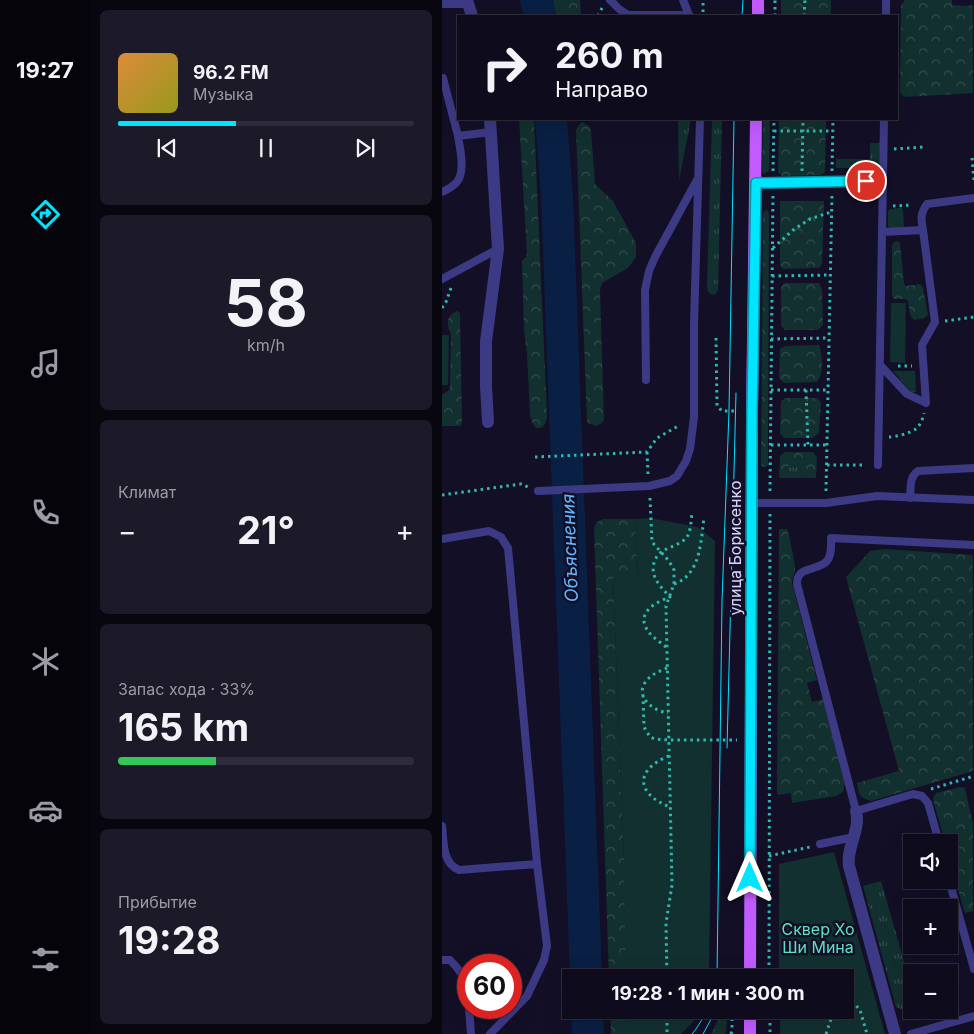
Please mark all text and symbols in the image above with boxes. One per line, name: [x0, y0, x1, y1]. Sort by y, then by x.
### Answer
text: 260 m: [555, 34, 664, 76]
icon: right: [472, 35, 537, 100]
text: 19:27: [16, 57, 74, 83]
text: 96.2 FM: [193, 61, 269, 84]
text: Направо: [555, 76, 648, 102]
text: Музыка: [193, 84, 254, 104]
icon: previous: [153, 134, 181, 162]
icon: pause: [252, 134, 280, 162]
icon: next: [351, 134, 379, 162]
pin: [845, 160, 887, 202]
icon: arrive: [852, 167, 880, 195]
icon: directions: [28, 197, 63, 232]
text: 58: [224, 263, 308, 342]
text: km/h: [247, 335, 285, 355]
icon: music: [28, 346, 63, 381]
street label: улица Борисенко: [725, 481, 745, 616]
text: Климат: [118, 482, 176, 502]
water label: Объяснения: [557, 493, 582, 603]
icon: phone: [28, 495, 63, 530]
text: 21°: [237, 507, 295, 553]
text: −: [118, 514, 137, 548]
text: +: [395, 514, 414, 548]
icon: climate: [28, 644, 63, 679]
text: Запас хода · 33%: [118, 679, 255, 699]
text: 165 km: [118, 704, 249, 750]
icon: car: [28, 793, 63, 828]
map controls: [903, 834, 958, 1019]
button: sound: [903, 834, 958, 889]
position arrow: [723, 851, 775, 903]
text: Прибытие: [118, 892, 197, 912]
button: +: [903, 899, 958, 954]
text: 19:28: [118, 917, 220, 963]
park label: Сквер Хо Ши Мина: [781, 919, 855, 957]
icon: filters: [28, 942, 63, 977]
speed limit sign: 60: [457, 954, 522, 1019]
button: −: [903, 964, 958, 1019]
text: 19:28 · 1 мин · 300 m: [611, 982, 805, 1005]

